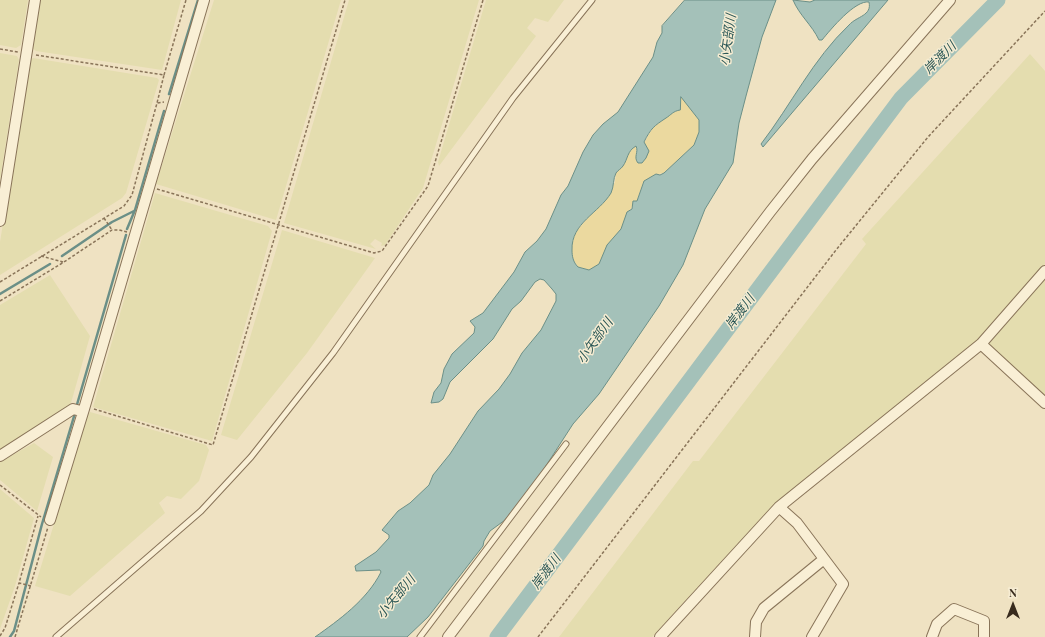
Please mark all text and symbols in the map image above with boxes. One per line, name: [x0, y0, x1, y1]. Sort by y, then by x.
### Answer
water label: 小矢部川: [717, 13, 739, 67]
water label: 岸渡川: [921, 39, 959, 77]
water label: 岸渡川: [722, 292, 758, 332]
water label: 小矢部川: [574, 315, 616, 367]
water label: 岸渡川: [528, 552, 564, 592]
water label: 小矢部川: [373, 572, 419, 622]
north arrow: [993, 585, 1033, 625]
text: N: [1009, 585, 1017, 600]

